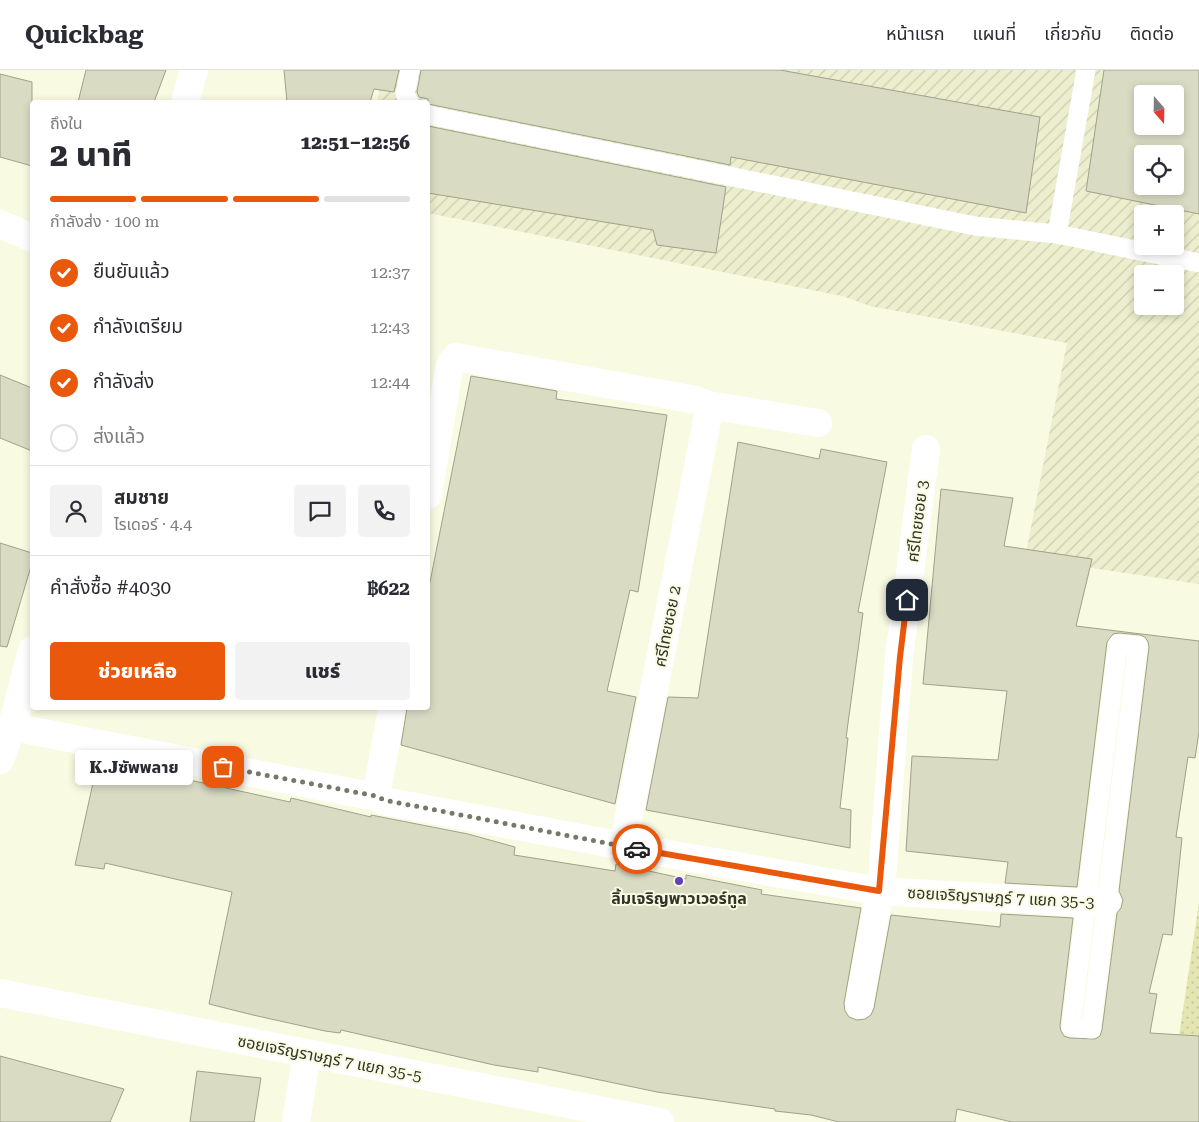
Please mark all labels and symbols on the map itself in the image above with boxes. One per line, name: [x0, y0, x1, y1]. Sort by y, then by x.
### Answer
north arrow: [1134, 85, 1184, 135]
street label: ศรีไทยซอย 3: [903, 479, 932, 563]
pin: [886, 579, 928, 621]
street label: ศรีไทยซอย 2: [650, 584, 685, 668]
pin: [202, 746, 244, 788]
callout: K.Jซัพพลาย: [76, 750, 193, 784]
courier: [612, 824, 662, 874]
marker: ลิ้มเจริญพาวเวอร์ทูล: [673, 875, 685, 887]
street label: ซอยเจริญราษฎร์ 7 แยก 35-3: [907, 883, 1095, 912]
place label: ลิ้มเจริญพาวเวอร์ทูล: [611, 888, 747, 909]
street label: ซอยเจริญราษฎร์ 7 แยก 35-5: [236, 1031, 424, 1086]

